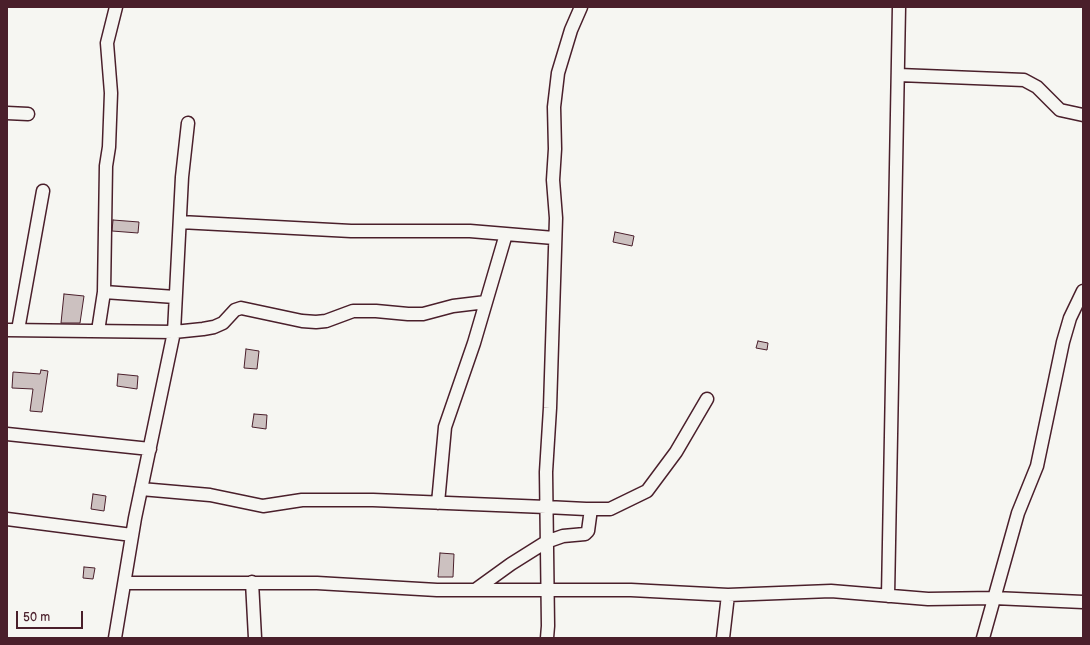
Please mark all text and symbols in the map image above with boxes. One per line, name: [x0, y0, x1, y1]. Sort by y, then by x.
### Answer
scale bar: [18, 603, 85, 629]
text: 50 m: [23, 610, 50, 625]

